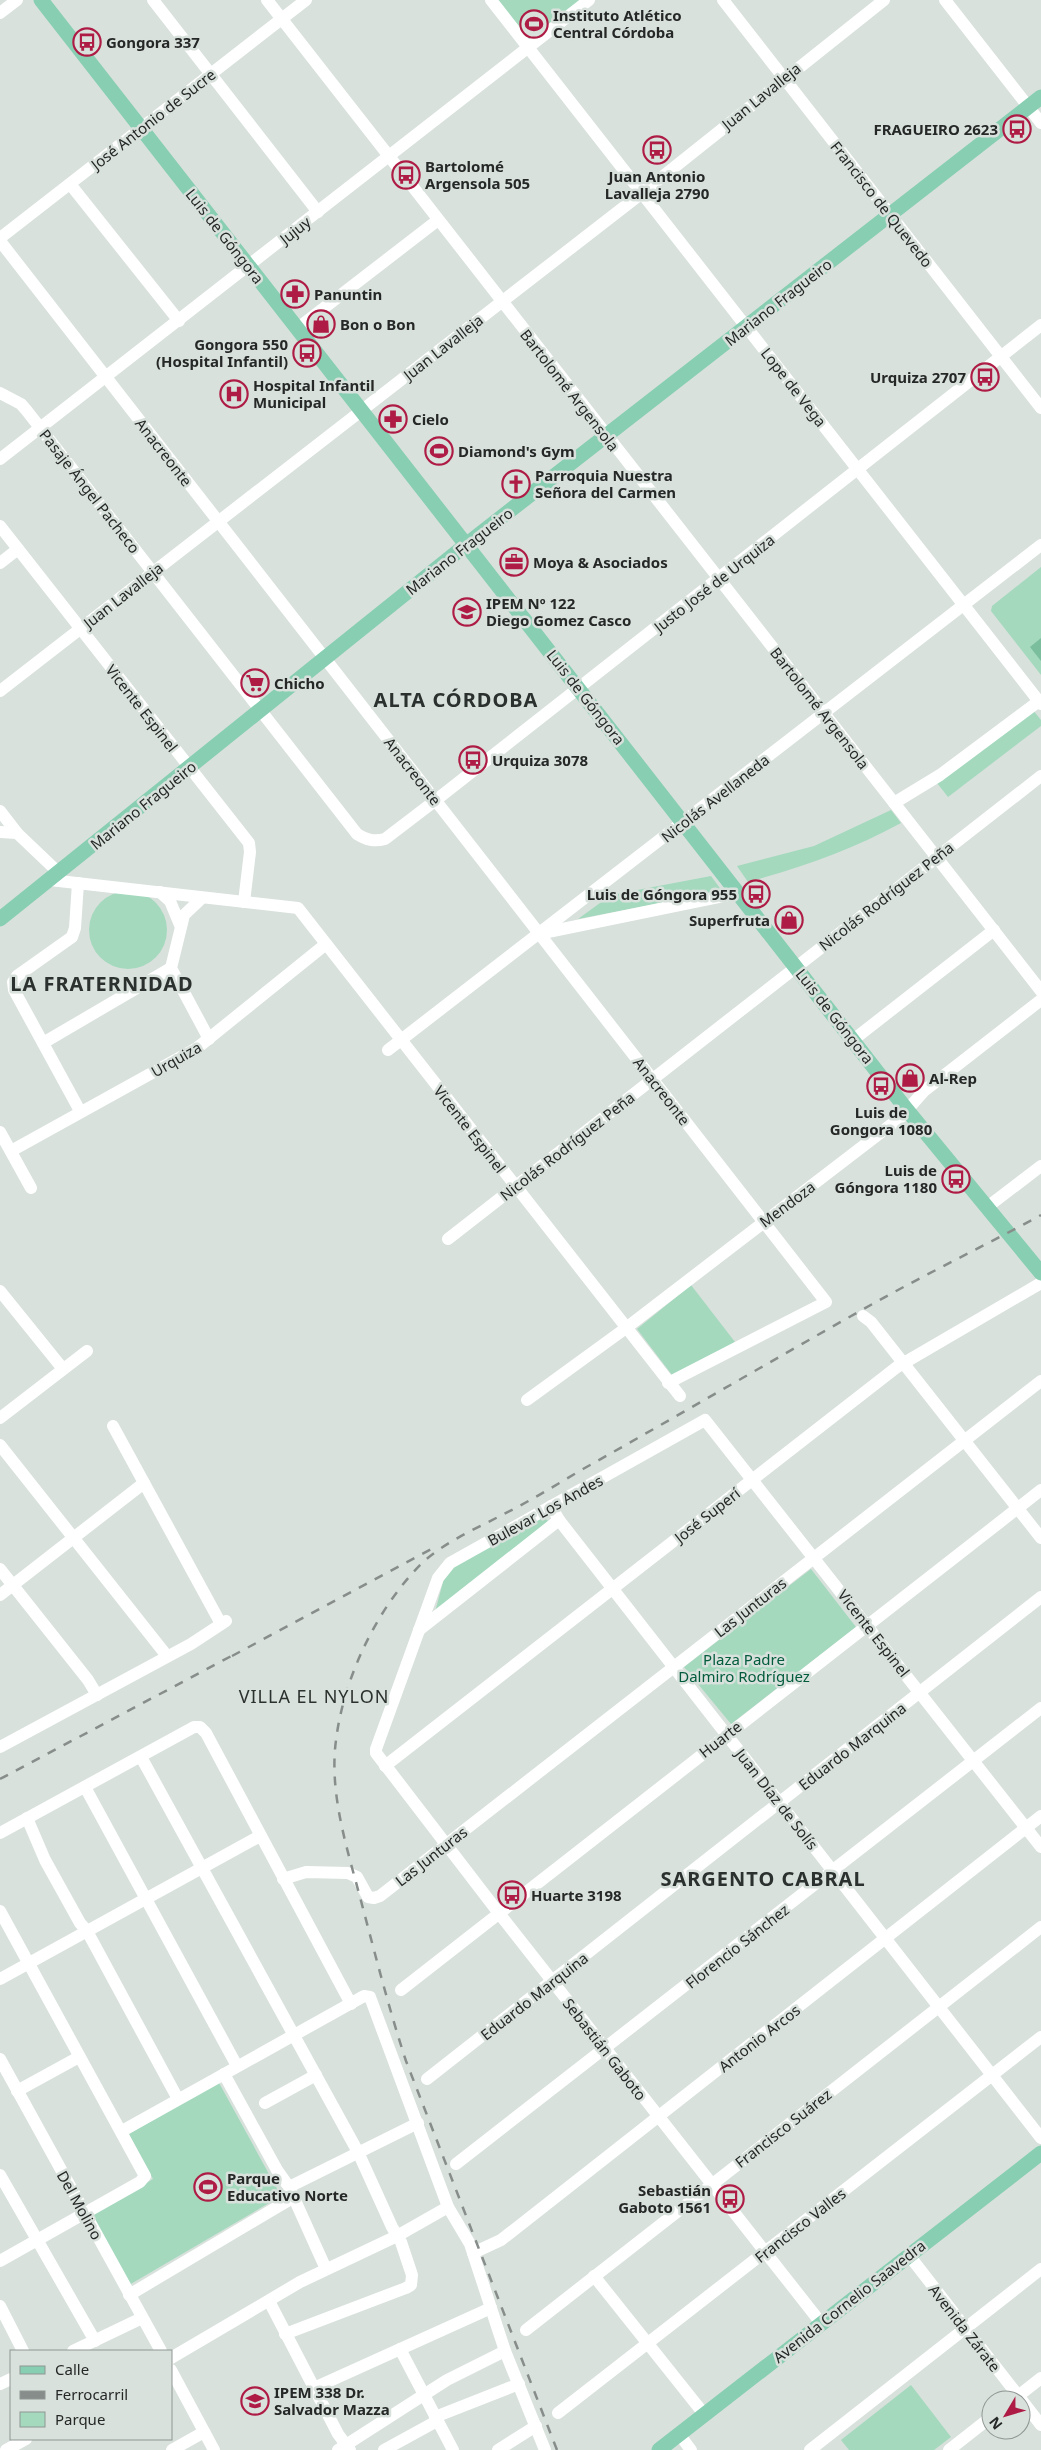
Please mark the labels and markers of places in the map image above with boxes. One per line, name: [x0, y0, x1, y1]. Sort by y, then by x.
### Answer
place label: Instituto Atlético Central Córdoba: [553, 5, 682, 42]
sports icon: Instituto Atlético Central Córdoba: [519, 9, 549, 39]
bus stop icon: Gongora 337: [72, 27, 102, 57]
place label: Gongora 337: [106, 32, 200, 52]
bus stop icon: FRAGUEIRO 2623: [1002, 114, 1032, 144]
place label: FRAGUEIRO 2623: [873, 119, 998, 139]
bus stop icon: Juan Antonio Lavalleja 2790: [642, 135, 672, 165]
place label: Bartolomé Argensola 505: [425, 156, 530, 193]
bus stop icon: Bartolomé Argensola 505: [391, 160, 421, 190]
place label: Juan Antonio Lavalleja 2790: [605, 166, 710, 203]
pharmacy icon: Panuntin: [280, 279, 310, 309]
place label: Panuntin: [314, 284, 382, 304]
shop icon: Bon o Bon: [306, 309, 336, 339]
place label: Bon o Bon: [340, 314, 415, 334]
place label: Gongora 550 (Hospital Infantil): [156, 334, 288, 371]
bus stop icon: Gongora 550 (Hospital Infantil): [292, 338, 322, 368]
bus stop icon: Urquiza 2707: [970, 362, 1000, 392]
place label: Urquiza 2707: [870, 367, 966, 387]
place label: Hospital Infantil Municipal: [253, 375, 375, 412]
hospital icon: Hospital Infantil Municipal: [219, 379, 249, 409]
pharmacy icon: Cielo: [378, 404, 408, 434]
place label: Cielo: [412, 409, 449, 429]
sports icon: Diamond's Gym: [424, 436, 454, 466]
place label: Diamond's Gym: [458, 441, 575, 461]
place label: Parroquia Nuestra Señora del Carmen: [535, 465, 676, 502]
church icon: Parroquia Nuestra Señora del Carmen: [501, 469, 531, 499]
office icon: Moya & Asociados: [499, 547, 529, 577]
place label: Moya & Asociados: [533, 552, 668, 572]
place label: IPEM Nº 122 Diego Gomez Casco: [486, 593, 631, 630]
school or university icon: IPEM Nº 122 Diego Gomez Casco: [452, 597, 482, 627]
supermarket icon: Chicho: [240, 668, 270, 698]
place label: Chicho: [274, 673, 325, 693]
bus stop icon: Urquiza 3078: [458, 745, 488, 775]
place label: Urquiza 3078: [492, 750, 588, 770]
bus stop icon: Luis de Góngora 955: [741, 879, 771, 909]
place label: Luis de Góngora 955: [587, 884, 737, 904]
shop icon: Superfruta: [774, 905, 804, 935]
place label: Superfruta: [689, 910, 770, 930]
shop icon: Al-Rep: [895, 1063, 925, 1093]
place label: Al-Rep: [929, 1068, 977, 1088]
bus stop icon: Luis de Gongora 1080: [866, 1071, 896, 1101]
place label: Luis de Gongora 1080: [830, 1102, 933, 1139]
place label: Luis de Góngora 1180: [835, 1160, 937, 1197]
bus stop icon: Luis de Góngora 1180: [941, 1164, 971, 1194]
bus stop icon: Huarte 3198: [497, 1880, 527, 1910]
place label: Huarte 3198: [531, 1885, 622, 1905]
place label: Parque Educativo Norte: [227, 2168, 348, 2205]
sports icon: Parque Educativo Norte: [193, 2172, 223, 2202]
place label: Sebastián Gaboto 1561: [618, 2180, 711, 2217]
bus stop icon: Sebastián Gaboto 1561: [715, 2184, 745, 2214]
place label: IPEM 338 Dr. Salvador Mazza: [274, 2382, 390, 2419]
school or university icon: IPEM 338 Dr. Salvador Mazza: [240, 2386, 270, 2416]

